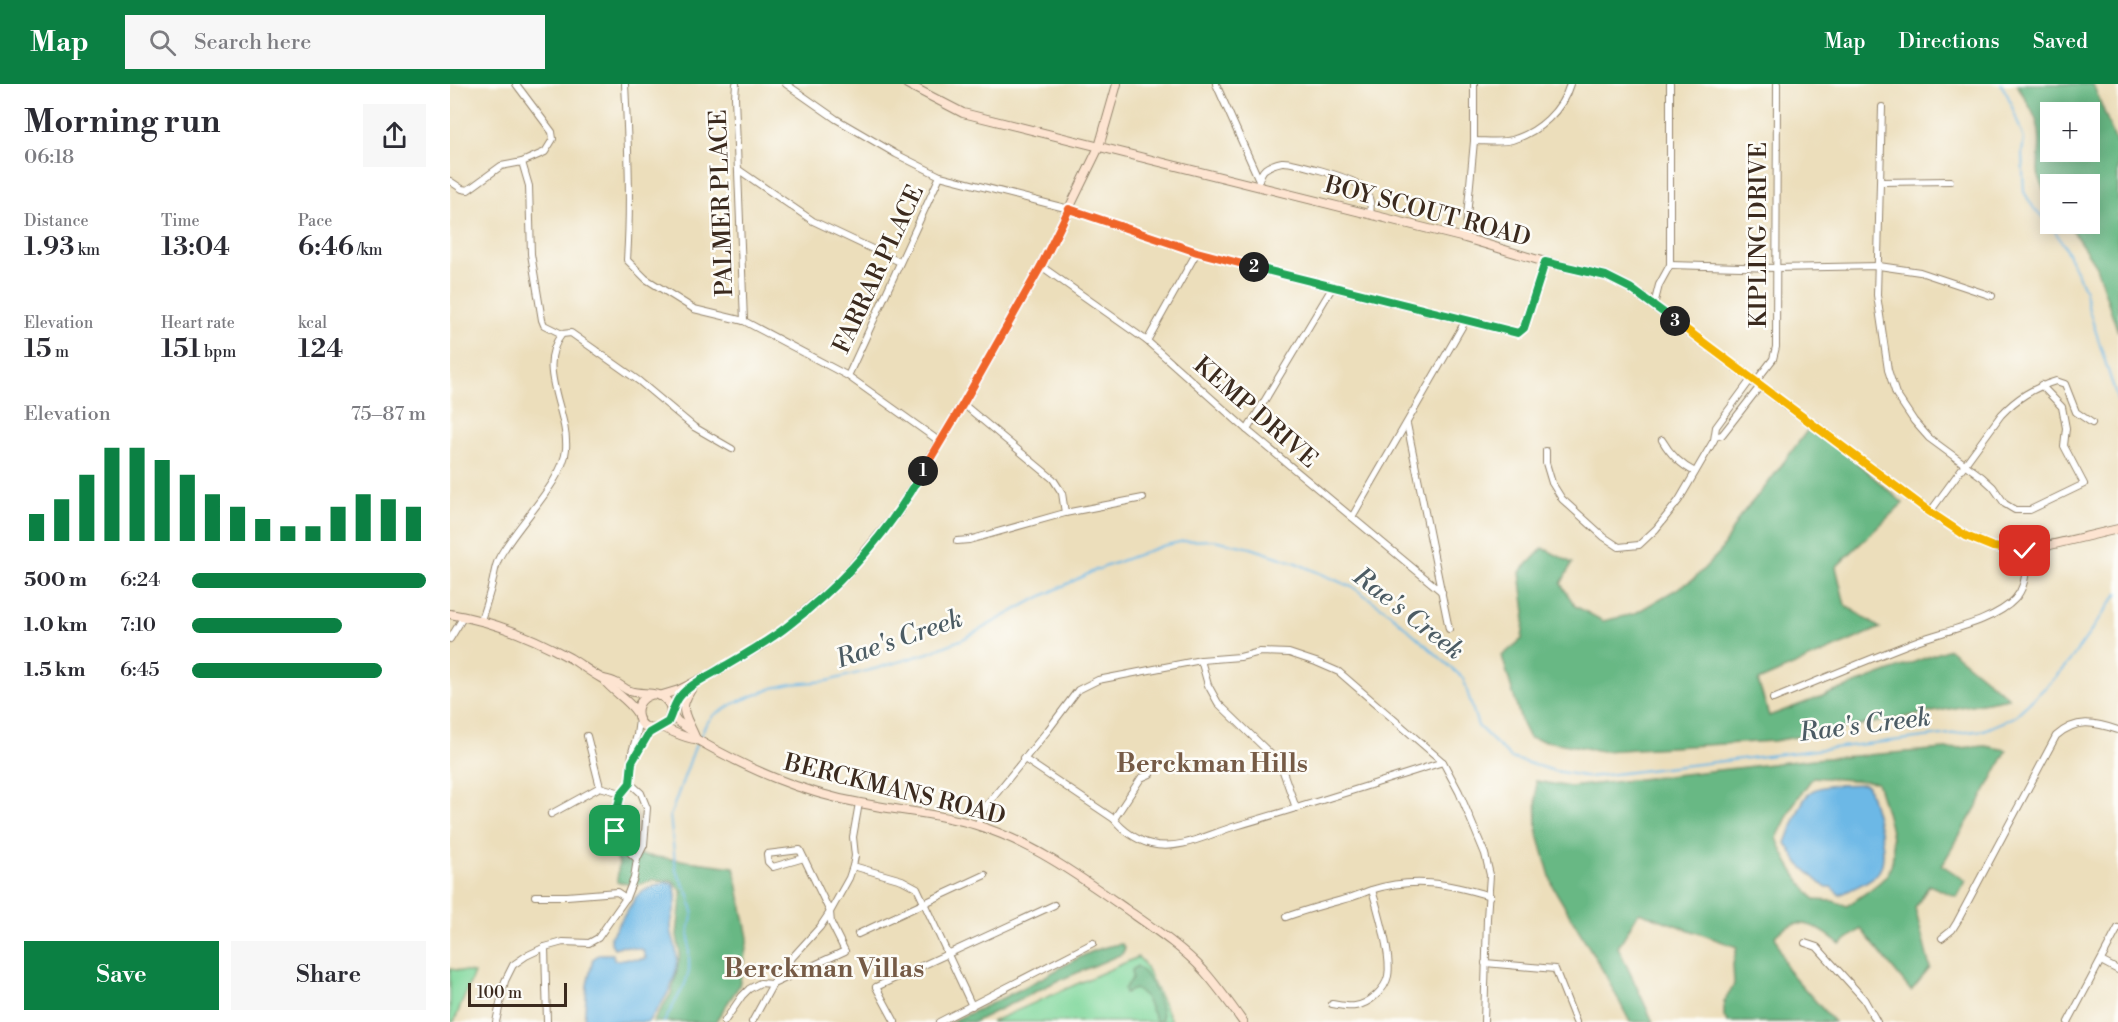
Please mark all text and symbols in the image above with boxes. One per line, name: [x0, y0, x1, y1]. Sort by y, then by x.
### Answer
search box: [125, 15, 545, 69]
text: Map: [30, 25, 89, 60]
icon: search: [146, 26, 179, 59]
text: Search here: [194, 29, 311, 56]
text: Map: [1824, 29, 1866, 55]
text: Directions: [1899, 29, 2000, 55]
text: Saved: [2033, 29, 2088, 55]
text: Morning run: [24, 102, 221, 143]
map controls: [2040, 102, 2100, 234]
button: +: [2040, 102, 2100, 162]
button: share: [363, 104, 426, 167]
street label: PALMER PLACE: [704, 109, 740, 297]
street label: KIPLING DRIVE: [1744, 142, 1774, 328]
text: 06:18: [24, 145, 74, 170]
street label: BOY SCOUT ROAD: [1320, 170, 1534, 254]
button: −: [2040, 174, 2100, 234]
street label: FARRAR PLACE: [827, 180, 931, 358]
text: Distance: [24, 211, 89, 231]
text: Time: [161, 211, 200, 231]
text: Pace: [298, 211, 332, 231]
text: 1.93: [24, 231, 74, 263]
text: 13:04: [161, 231, 230, 263]
text: 6:46: [298, 231, 354, 263]
text: km: [74, 240, 100, 260]
text: /km: [354, 240, 383, 260]
pin: 2: [1239, 252, 1269, 282]
text: 2: [1249, 257, 1259, 277]
pin: 3: [1660, 306, 1690, 336]
text: 3: [1670, 311, 1680, 331]
text: Elevation: [24, 313, 93, 333]
text: Heart rate: [161, 313, 235, 333]
text: kcal: [298, 313, 327, 333]
text: 15: [24, 333, 52, 365]
text: 151: [161, 333, 201, 365]
text: 124: [298, 333, 343, 365]
text: m: [52, 342, 69, 362]
text: bpm: [201, 342, 236, 362]
street label: KEMP DRIVE: [1187, 351, 1324, 475]
text: Elevation: [24, 402, 111, 427]
text: 75–87 m: [351, 402, 426, 427]
pin: 1: [908, 456, 938, 486]
text: 1: [919, 461, 927, 481]
pin: [1999, 525, 2050, 576]
icon: check: [2008, 534, 2041, 567]
water label: Rae's Creek: [1346, 560, 1470, 667]
text: 500 m: [24, 568, 87, 593]
text: 6:24: [120, 568, 160, 593]
water label: Rae's Creek: [831, 602, 967, 676]
text: 1.0 km: [24, 613, 88, 638]
text: 7:10: [120, 613, 156, 638]
text: 1.5 km: [24, 658, 85, 683]
text: 6:45: [120, 658, 160, 683]
water label: Rae's Creek: [1797, 701, 1933, 749]
street label: BERCKMANS ROAD: [780, 748, 1009, 832]
district label: Berckman Hills: [1116, 748, 1308, 780]
pin: [589, 805, 640, 856]
icon: arrive: [598, 814, 631, 847]
button: Save: [24, 941, 219, 1010]
button: Share: [231, 941, 426, 1010]
district label: Berckman Villas: [724, 953, 924, 985]
scale bar: [468, 980, 567, 1008]
text: 100 m: [477, 983, 522, 1003]

